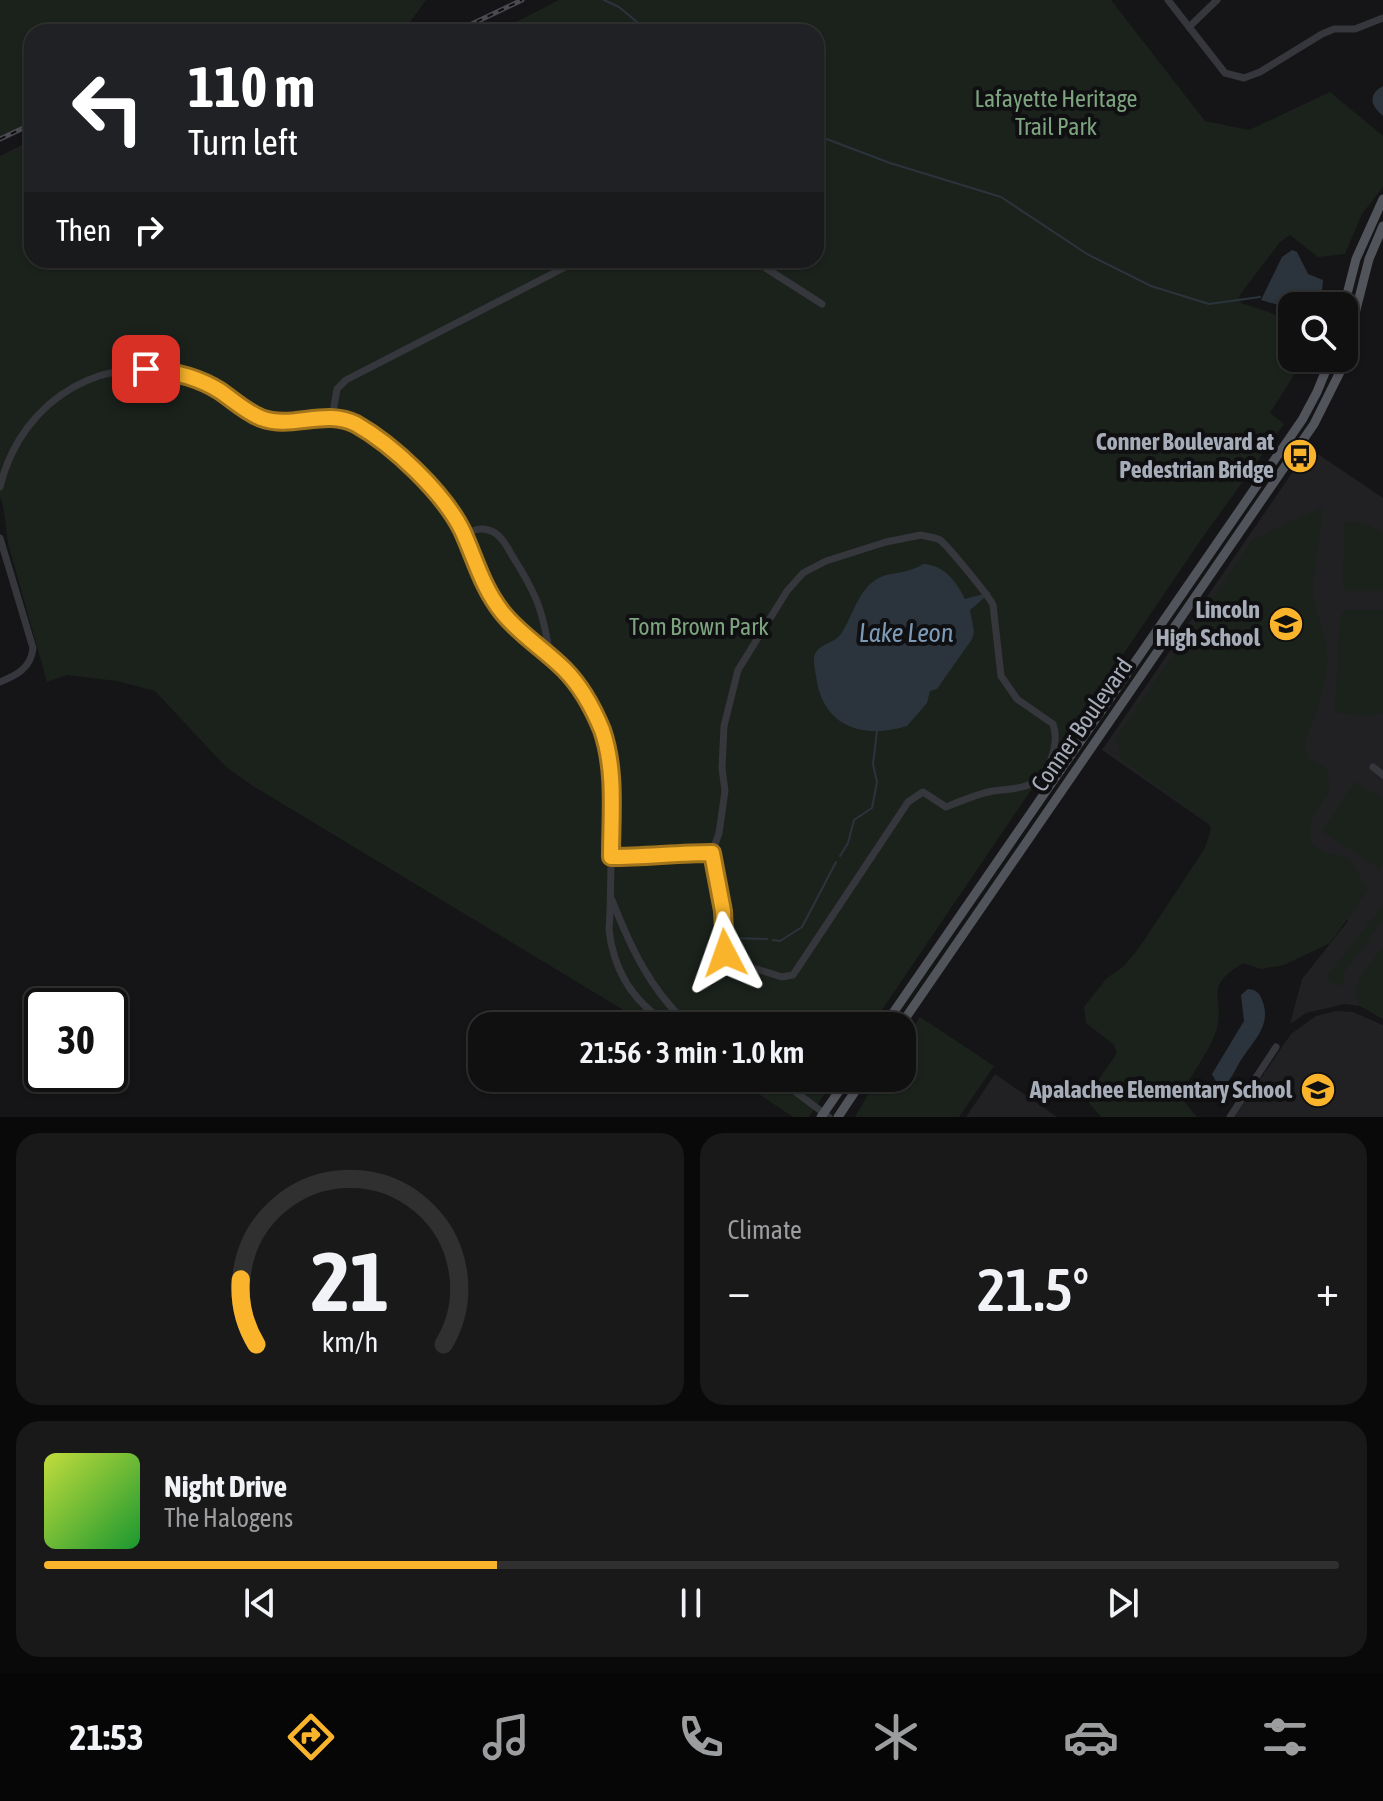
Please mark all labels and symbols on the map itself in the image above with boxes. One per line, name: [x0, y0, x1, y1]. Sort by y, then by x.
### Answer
park label: Lafayette Heritage Trail Park: [975, 85, 1137, 140]
pin: [112, 335, 180, 403]
place label: Conner Boulevard at Pedestrian Bridge: [1096, 428, 1274, 483]
bus stop icon: Conner Boulevard at Pedestrian Bridge: [1281, 437, 1319, 475]
place label: Lincoln High School: [1156, 596, 1261, 651]
school or university icon: Lincoln High School: [1267, 605, 1305, 643]
park label: Tom Brown Park: [629, 613, 769, 640]
water label: Lake Leon: [859, 618, 954, 648]
street label: Conner Boulevard: [1026, 653, 1138, 797]
position arrow: [683, 911, 767, 995]
speed limit sign: 30: [24, 988, 128, 1092]
school or university icon: Apalachee Elementary School: [1299, 1071, 1337, 1109]
place label: Apalachee Elementary School: [1029, 1076, 1293, 1103]

